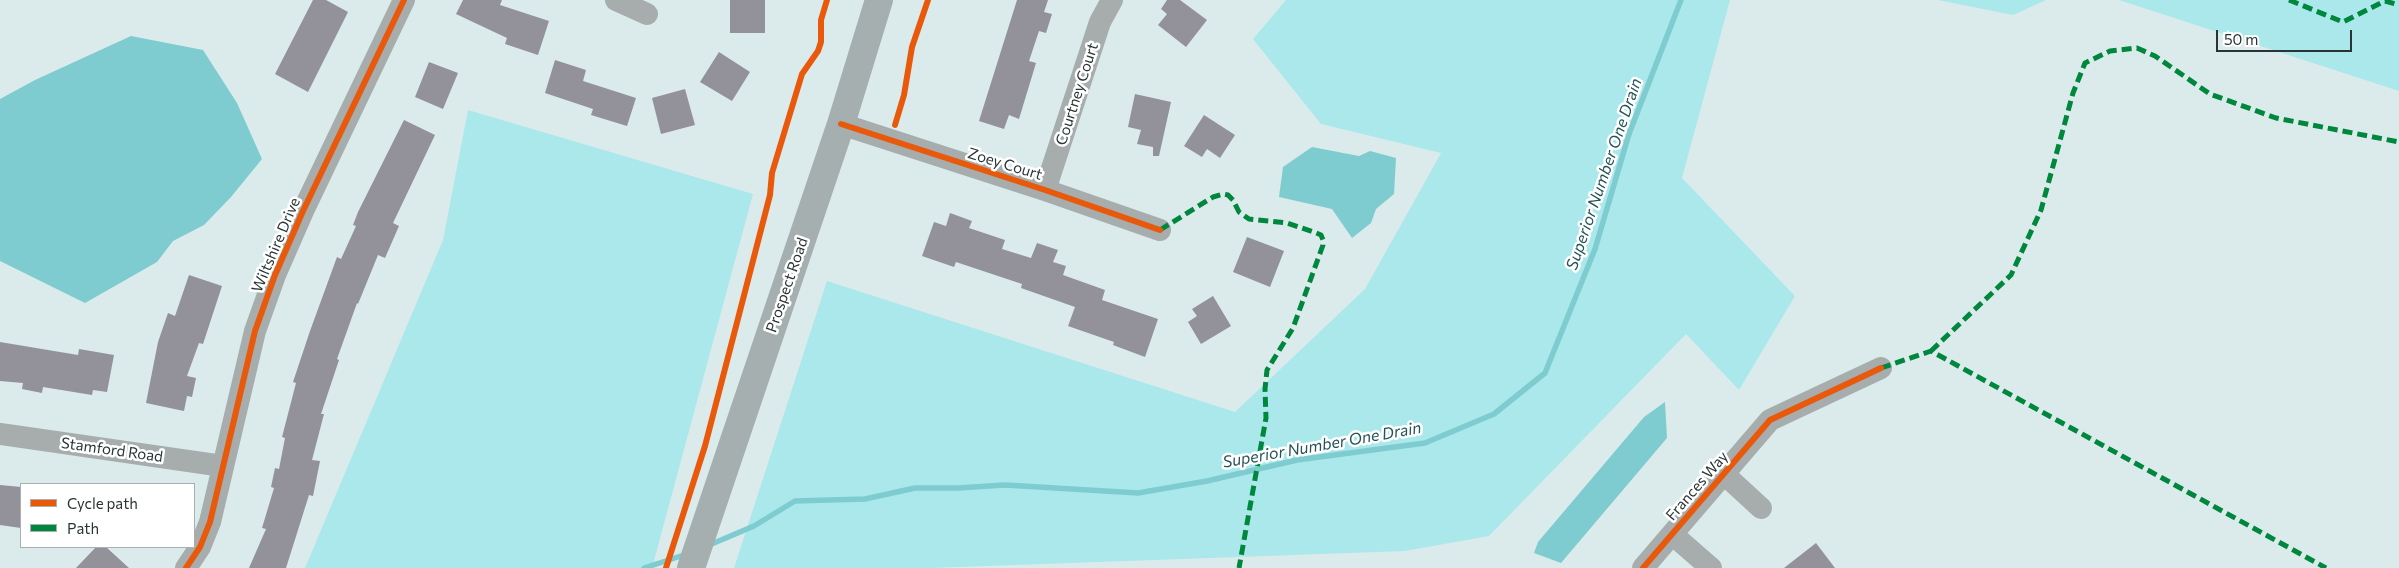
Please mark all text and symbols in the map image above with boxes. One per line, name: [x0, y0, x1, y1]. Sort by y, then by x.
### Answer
scale bar: [2219, 20, 2355, 52]
text: 50 m: [2224, 30, 2258, 48]
street label: Courtney Court: [1052, 41, 1102, 147]
water label: Superior Number One Drain: [1562, 76, 1646, 272]
street label: Zoey Court: [965, 144, 1045, 184]
street label: Wiltshire Drive: [248, 195, 304, 295]
street label: Prospect Road: [762, 235, 812, 335]
water label: Superior Number One Drain: [1221, 418, 1423, 472]
street label: Stamford Road: [60, 434, 164, 466]
street label: Frances Way: [1662, 448, 1732, 524]
legend: [20, 483, 195, 548]
text: Cycle path: [67, 494, 138, 512]
text: Path: [67, 519, 99, 537]

